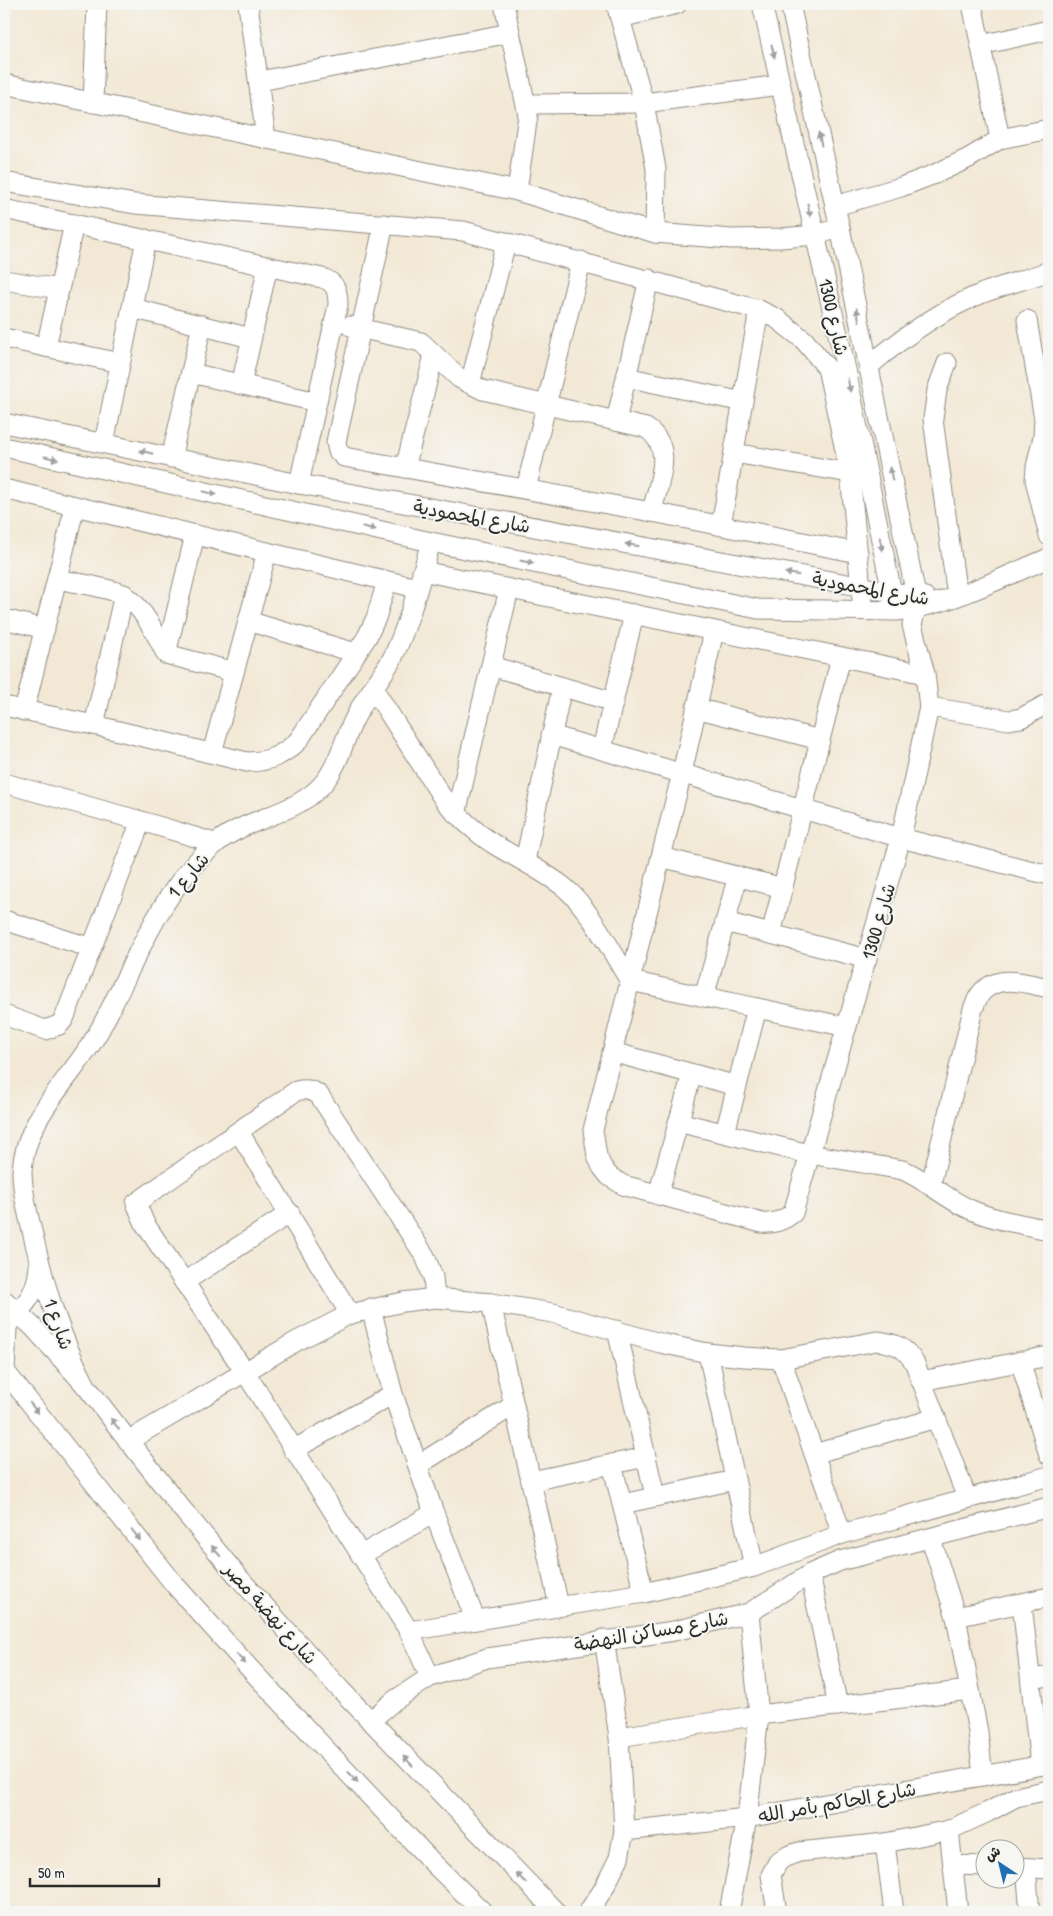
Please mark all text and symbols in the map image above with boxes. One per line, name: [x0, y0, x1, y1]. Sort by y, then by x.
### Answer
one-way arrow: [769, 44, 777, 59]
one-way arrow: [816, 131, 824, 146]
one-way arrow: [805, 202, 813, 217]
street label: شارع 1300: [812, 276, 855, 358]
one-way arrow: [854, 307, 862, 322]
one-way arrow: [846, 378, 854, 394]
one-way arrow: [138, 448, 154, 456]
one-way arrow: [44, 454, 60, 462]
one-way arrow: [887, 466, 895, 482]
one-way arrow: [202, 489, 217, 497]
street label: شارع المحمودية: [411, 493, 533, 540]
one-way arrow: [361, 524, 376, 532]
one-way arrow: [878, 537, 886, 553]
one-way arrow: [624, 541, 640, 549]
one-way arrow: [520, 558, 535, 566]
street label: شارع المحمودية: [810, 565, 932, 612]
one-way arrow: [784, 570, 800, 578]
street label: شارع 1: [161, 847, 216, 904]
street label: شارع 1300: [855, 880, 902, 962]
street label: شارع 1: [37, 1295, 80, 1353]
one-way arrow: [29, 1401, 40, 1414]
one-way arrow: [109, 1418, 120, 1431]
one-way arrow: [130, 1528, 141, 1541]
one-way arrow: [210, 1545, 222, 1557]
street label: شارع نهضة مصر: [216, 1555, 324, 1670]
street label: شارع مساكن النهضة: [572, 1605, 731, 1658]
one-way arrow: [235, 1652, 247, 1664]
one-way arrow: [402, 1755, 414, 1767]
one-way arrow: [347, 1770, 359, 1782]
street label: شارع الحاكم بأمر الله: [756, 1775, 918, 1831]
north arrow: [976, 1838, 1026, 1888]
text: ش: [980, 1841, 1004, 1865]
scale bar: [30, 1856, 159, 1888]
text: 50 m: [38, 1862, 65, 1883]
one-way arrow: [515, 1872, 527, 1884]

